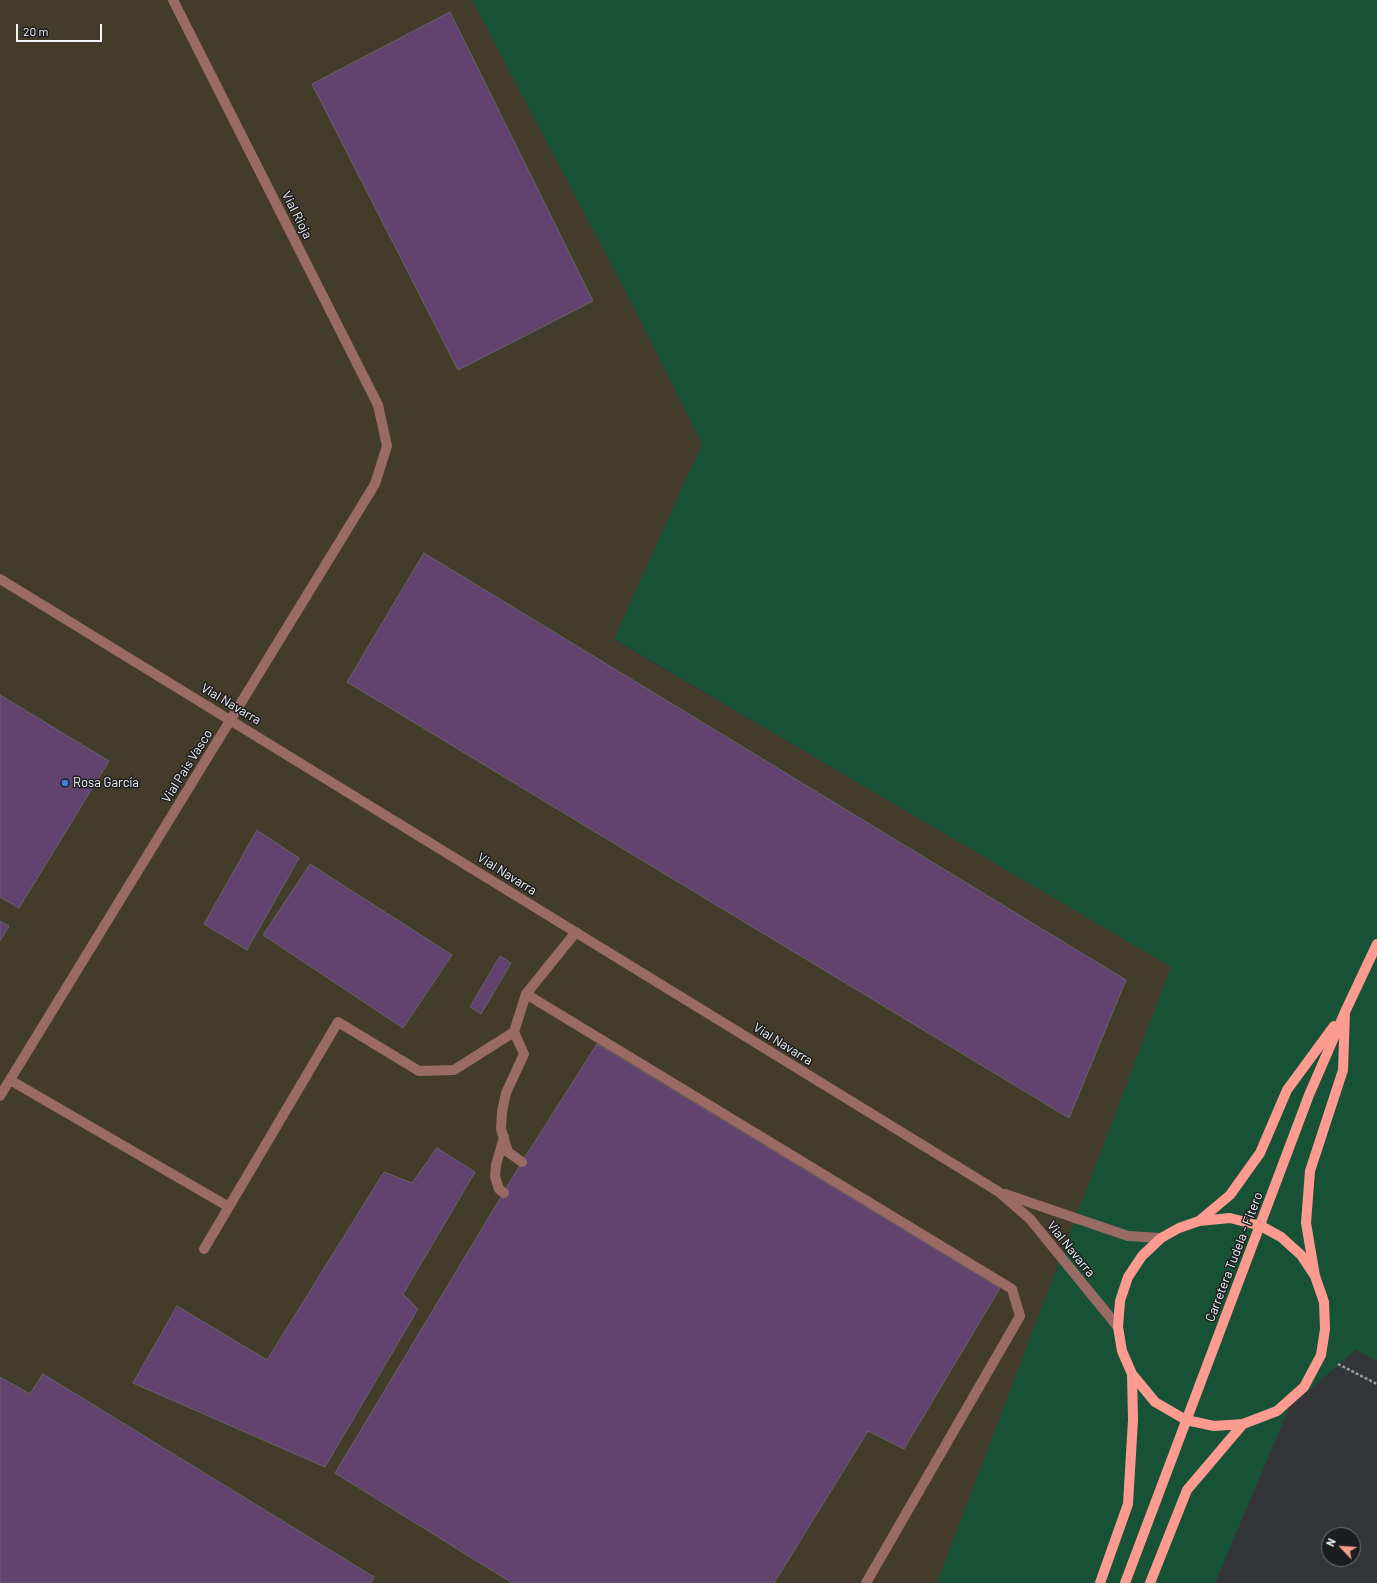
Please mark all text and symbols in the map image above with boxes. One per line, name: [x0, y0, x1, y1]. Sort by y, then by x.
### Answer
scale bar: [18, 16, 104, 42]
text: 20 m: [23, 24, 49, 38]
street label: Vial Rioja: [278, 189, 316, 241]
street label: Vial Navarra: [198, 680, 264, 728]
street label: Vial Pais Vasco: [158, 726, 216, 806]
place label: Rosa García: [73, 775, 139, 791]
marker: Rosa García: [60, 778, 70, 788]
street label: Vial Navarra: [474, 850, 540, 898]
street label: Vial Navarra: [750, 1020, 816, 1068]
street label: Carretera Tudela - Fitero: [1202, 1190, 1266, 1324]
street label: Vial Navarra: [1044, 1218, 1098, 1280]
north arrow: [1321, 1527, 1361, 1567]
text: N: [1323, 1536, 1338, 1548]

